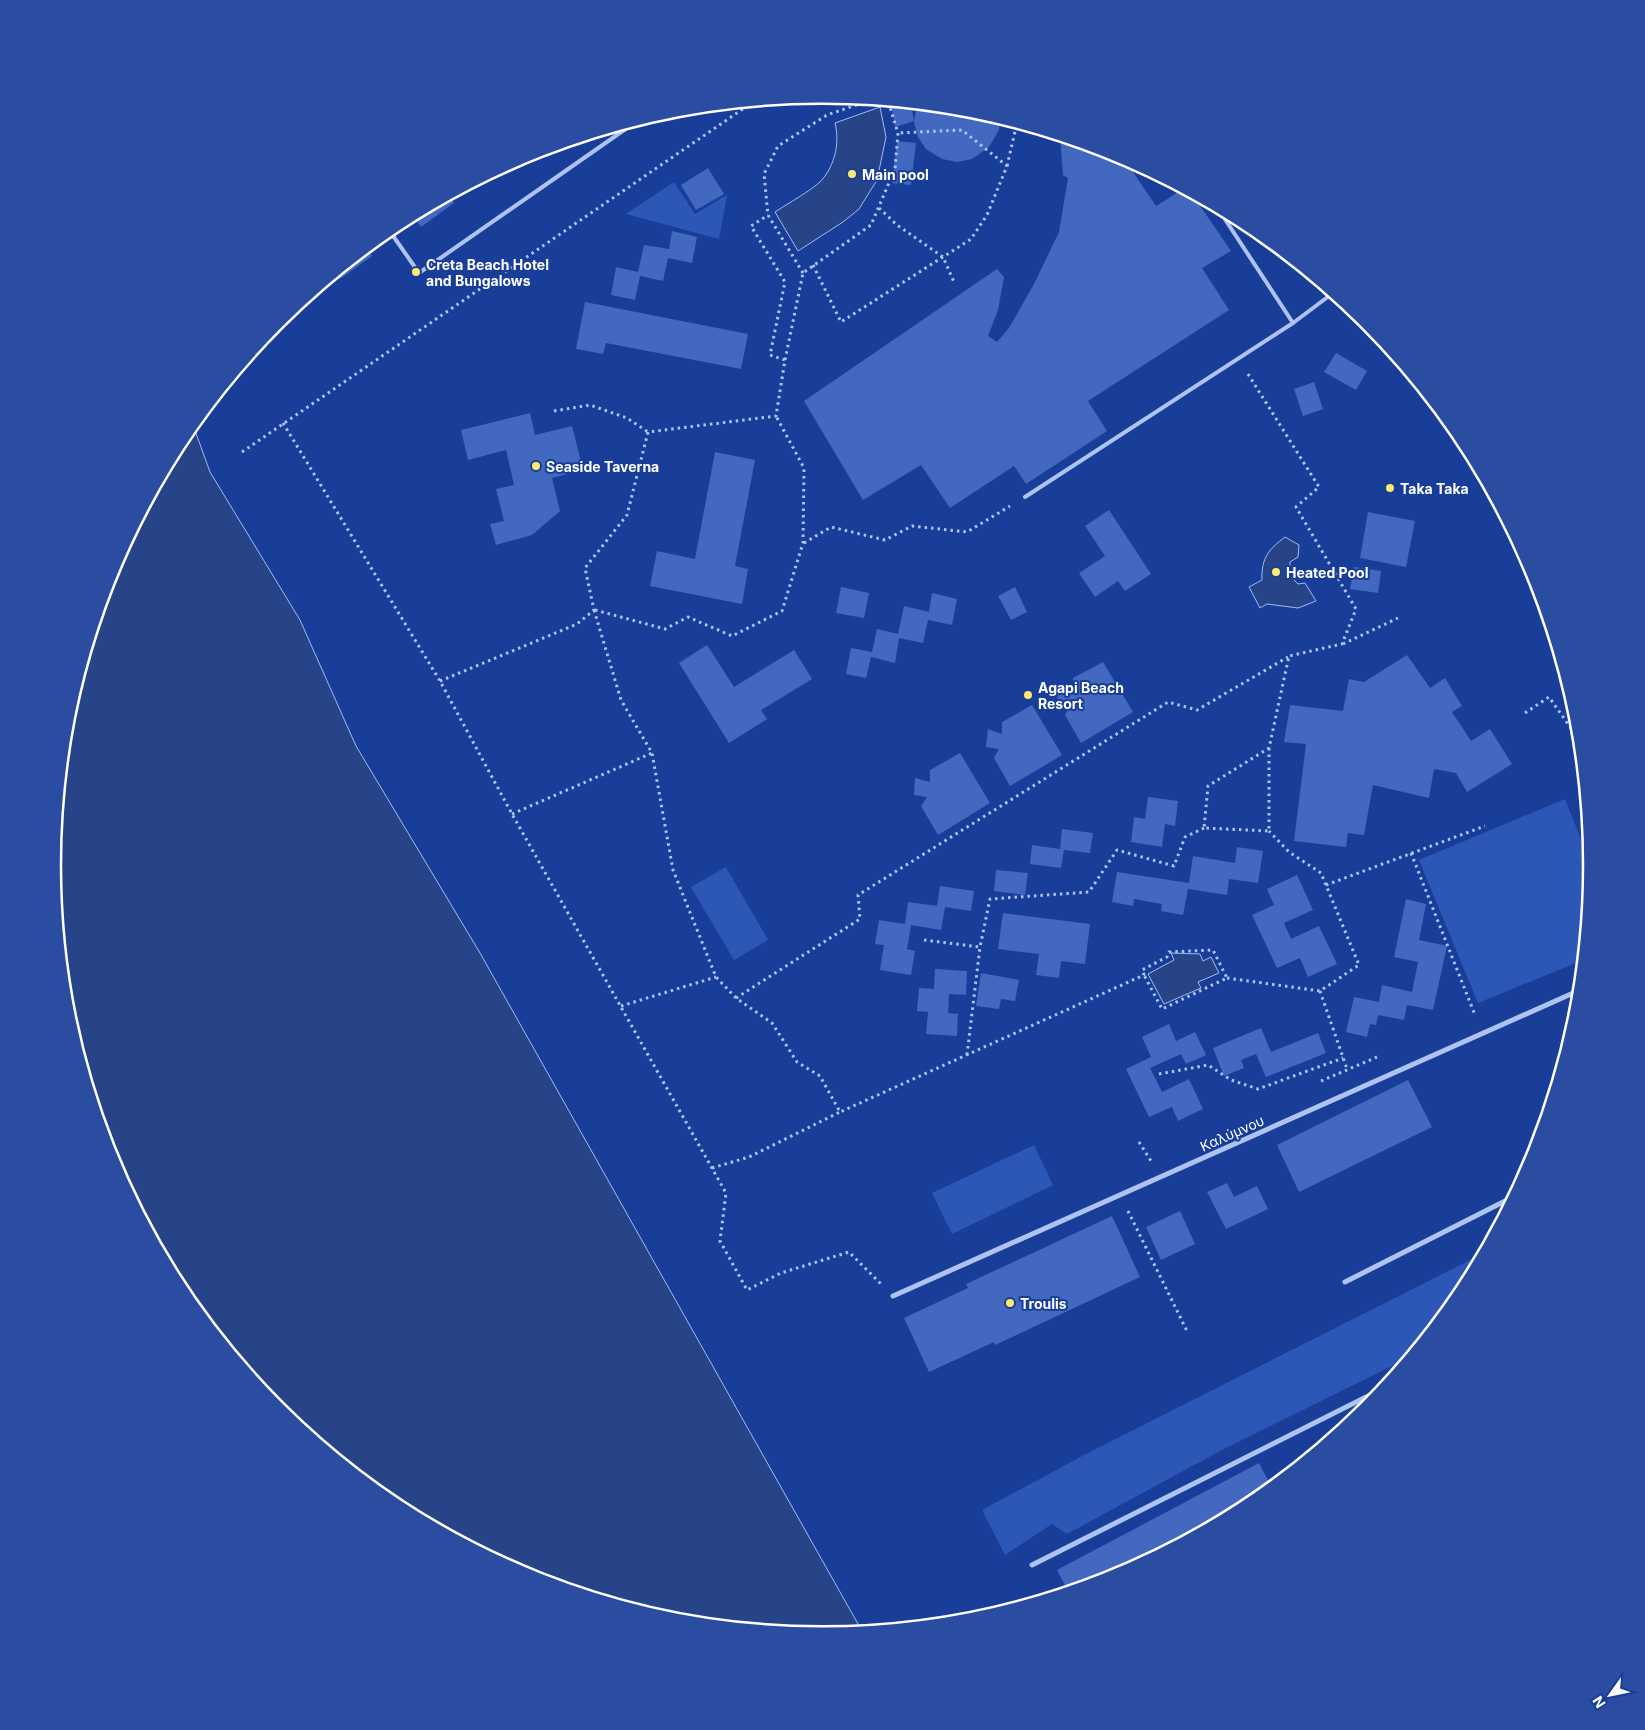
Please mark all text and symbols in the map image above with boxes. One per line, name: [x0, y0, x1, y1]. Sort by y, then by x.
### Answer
place label: Main pool: [862, 166, 929, 183]
marker: Main pool: [846, 168, 858, 180]
place label: Creta Beach Hotel and Bungalows: [426, 256, 549, 289]
marker: Creta Beach Hotel and Bungalows: [410, 266, 422, 278]
place label: Seaside Taverna: [546, 458, 659, 475]
marker: Seaside Taverna: [530, 460, 542, 472]
place label: Taka Taka: [1400, 480, 1469, 497]
marker: Taka Taka: [1384, 482, 1396, 494]
place label: Heated Pool: [1286, 564, 1368, 581]
marker: Heated Pool: [1270, 566, 1282, 578]
place label: Agapi Beach Resort: [1038, 679, 1124, 712]
marker: Agapi Beach Resort: [1022, 689, 1034, 701]
street label: Καλύμνου: [1197, 1111, 1267, 1155]
place label: Troulis: [1020, 1295, 1067, 1312]
marker: Troulis: [1004, 1297, 1016, 1309]
north arrow: [1585, 1670, 1635, 1720]
text: N: [1589, 1693, 1609, 1711]

